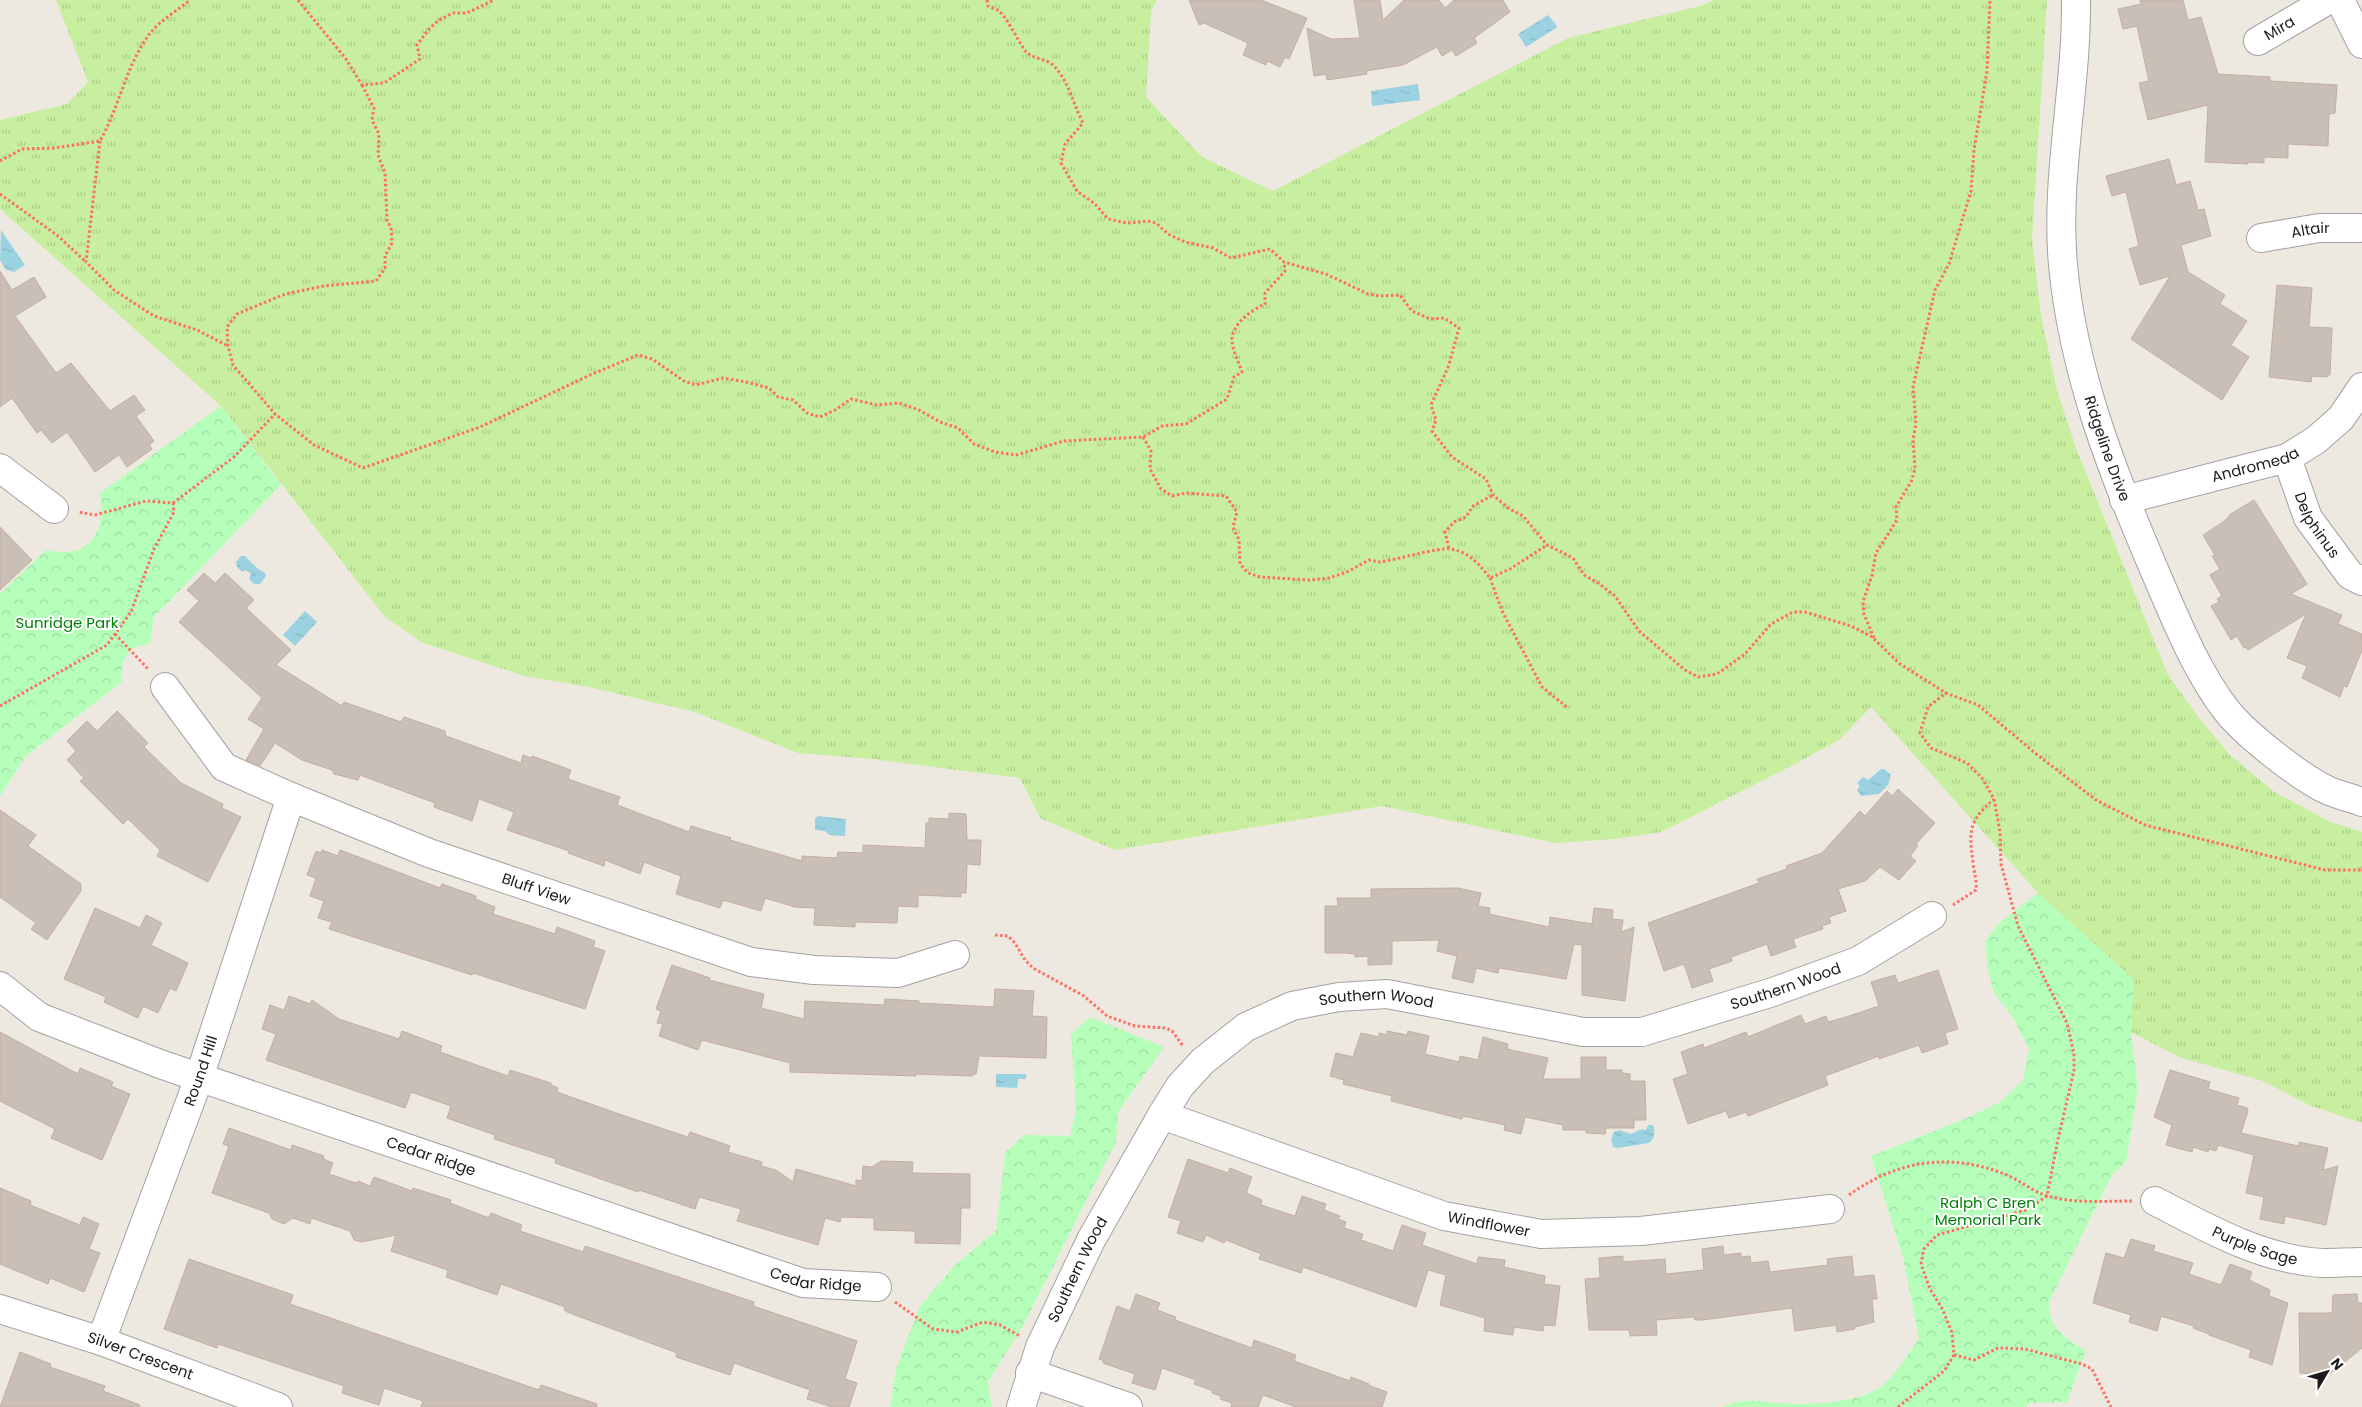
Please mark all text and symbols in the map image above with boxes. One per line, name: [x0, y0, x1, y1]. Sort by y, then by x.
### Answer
street label: Mira: [2260, 11, 2299, 45]
street label: Altair: [2289, 217, 2330, 243]
street label: Ridgeline Drive: [2079, 393, 2136, 504]
street label: Andromeda: [2209, 442, 2303, 487]
street label: Delphinus: [2290, 489, 2345, 562]
park label: Sunridge Park: [15, 612, 119, 633]
street label: Bluff View: [499, 867, 574, 911]
street label: Southern Wood: [1728, 957, 1844, 1014]
street label: Southern Wood: [1317, 983, 1435, 1013]
street label: Round Hill: [178, 1033, 222, 1109]
street label: Cedar Ridge: [384, 1131, 479, 1181]
park label: Ralph C Bren Memorial Park: [1935, 1192, 2042, 1230]
street label: Windflower: [1446, 1206, 1532, 1242]
street label: Southern Wood: [1042, 1213, 1112, 1326]
street label: Purple Sage: [2209, 1221, 2300, 1270]
street label: Cedar Ridge: [767, 1261, 862, 1296]
street label: Silver Crescent: [85, 1326, 196, 1385]
north arrow: [2302, 1347, 2352, 1397]
text: N: [2326, 1354, 2348, 1374]

